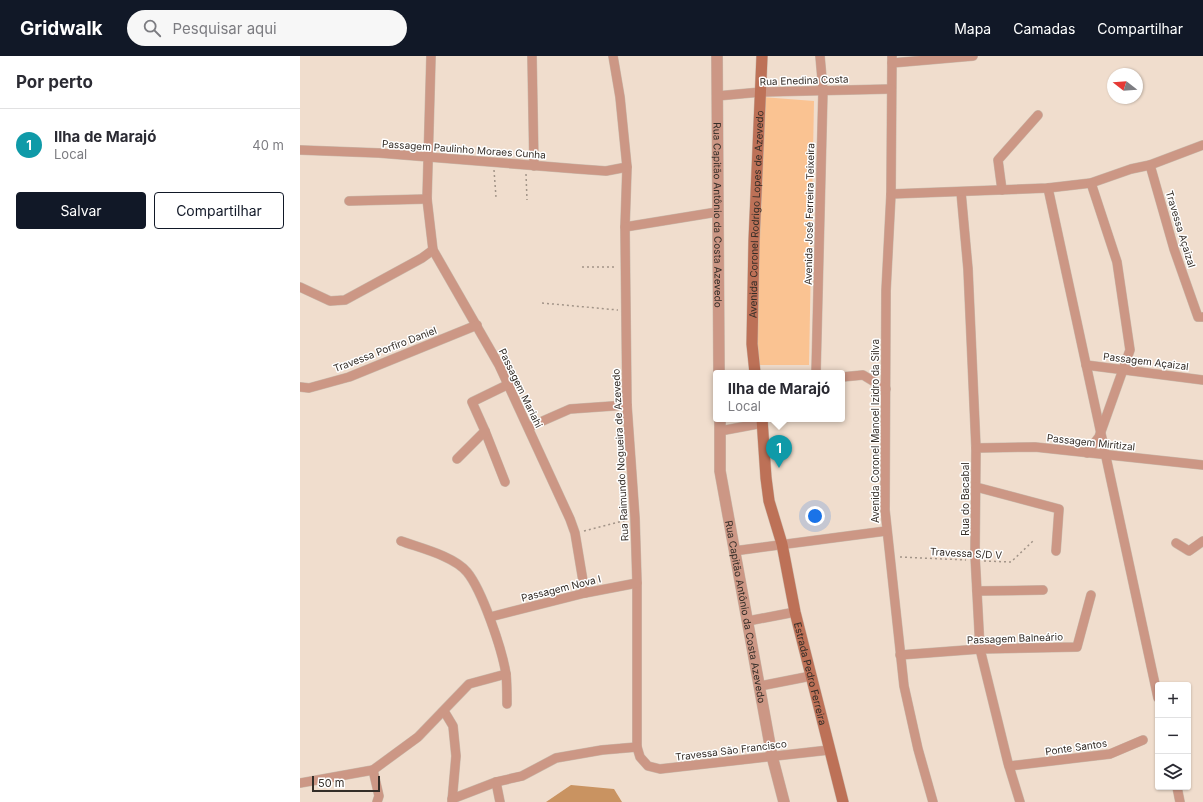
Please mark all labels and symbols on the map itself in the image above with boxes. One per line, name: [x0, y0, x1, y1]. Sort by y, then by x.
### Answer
north arrow: [1107, 68, 1143, 104]
street label: Rua Enedina Costa: [759, 72, 849, 88]
street label: Avenida Coronel Rodrigo Lopes de Azevedo: [747, 110, 766, 318]
street label: Rua Capitão Antônio da Costa Azevedo: [711, 122, 725, 308]
street label: Passagem Paulinho Moraes Cunha: [382, 137, 546, 161]
street label: Avenida José Ferreira Teixeira: [802, 143, 816, 285]
street label: Travessa Açaizal: [1164, 189, 1198, 269]
street label: Travessa Porfiro Daniel: [332, 324, 438, 374]
street label: Avenida Coronel Manoel Izidro da Silva: [869, 339, 881, 523]
street label: Passagem Mariahi: [497, 346, 545, 430]
street label: Passagem Açaizal: [1103, 350, 1189, 372]
street label: Rua Raimundo Nogueira de Azevedo: [609, 368, 631, 542]
street label: Passagem Miritizal: [1046, 431, 1136, 453]
pin: 1: [766, 435, 792, 468]
street label: Rua do Bacabal: [959, 462, 971, 536]
your location: [805, 506, 825, 526]
street label: Rua Capitão Antônio da Costa Azevedo: [723, 519, 768, 704]
street label: Travessa S/D V: [930, 545, 1003, 561]
street label: Passagem Nova I: [520, 572, 602, 604]
street label: Estrada Pedro Ferreira: [792, 621, 829, 726]
street label: Passagem Balneário: [967, 630, 1063, 646]
street label: Travessa São Francisco: [675, 737, 787, 763]
street label: Ponte Santos: [1044, 737, 1108, 757]
scale bar: [312, 774, 380, 793]

